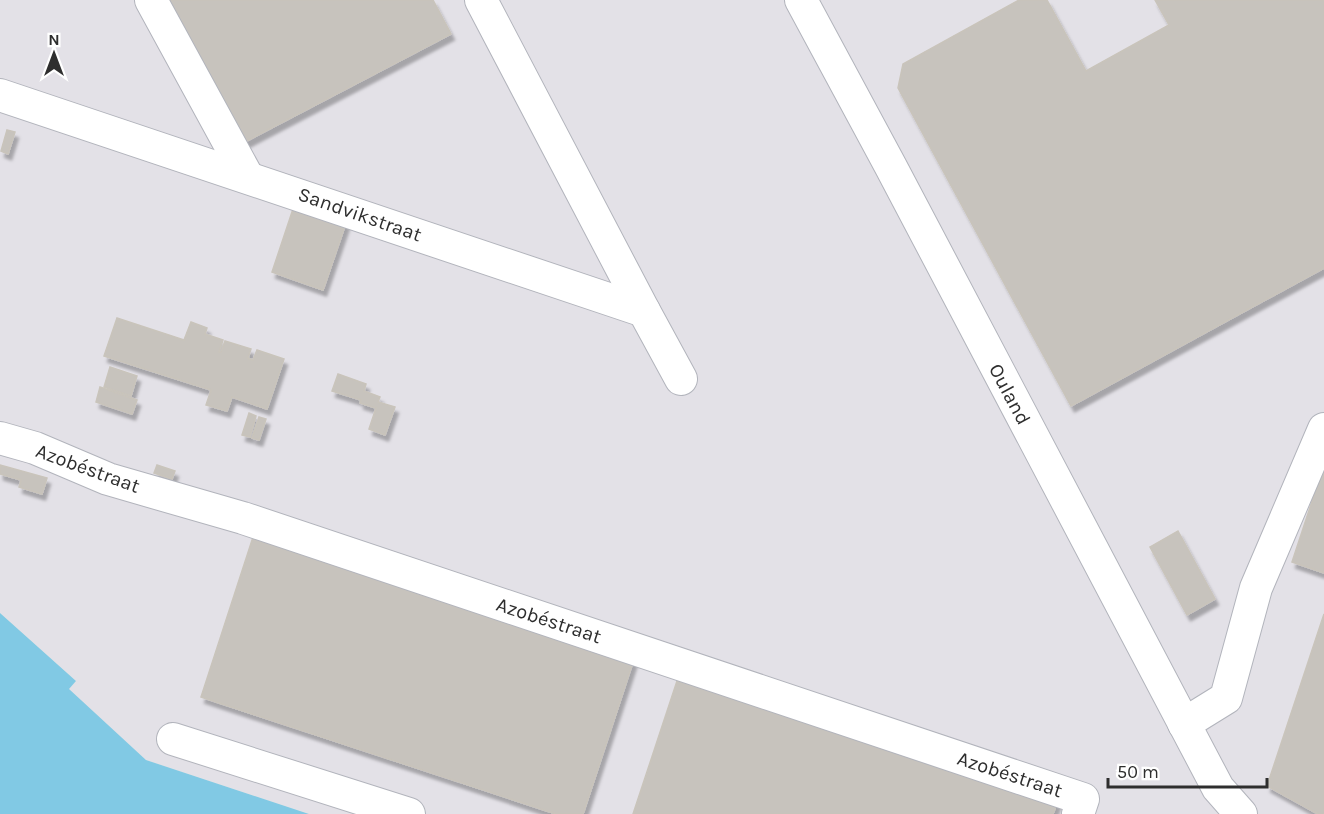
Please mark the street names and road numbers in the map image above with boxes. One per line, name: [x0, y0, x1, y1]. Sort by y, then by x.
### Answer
street label: Sandvikstraat: [295, 183, 425, 247]
street label: Ouland: [984, 360, 1035, 429]
street label: Azobéstraat: [33, 439, 143, 498]
street label: Azobéstraat: [494, 593, 605, 648]
street label: Azobéstraat: [955, 747, 1066, 802]

